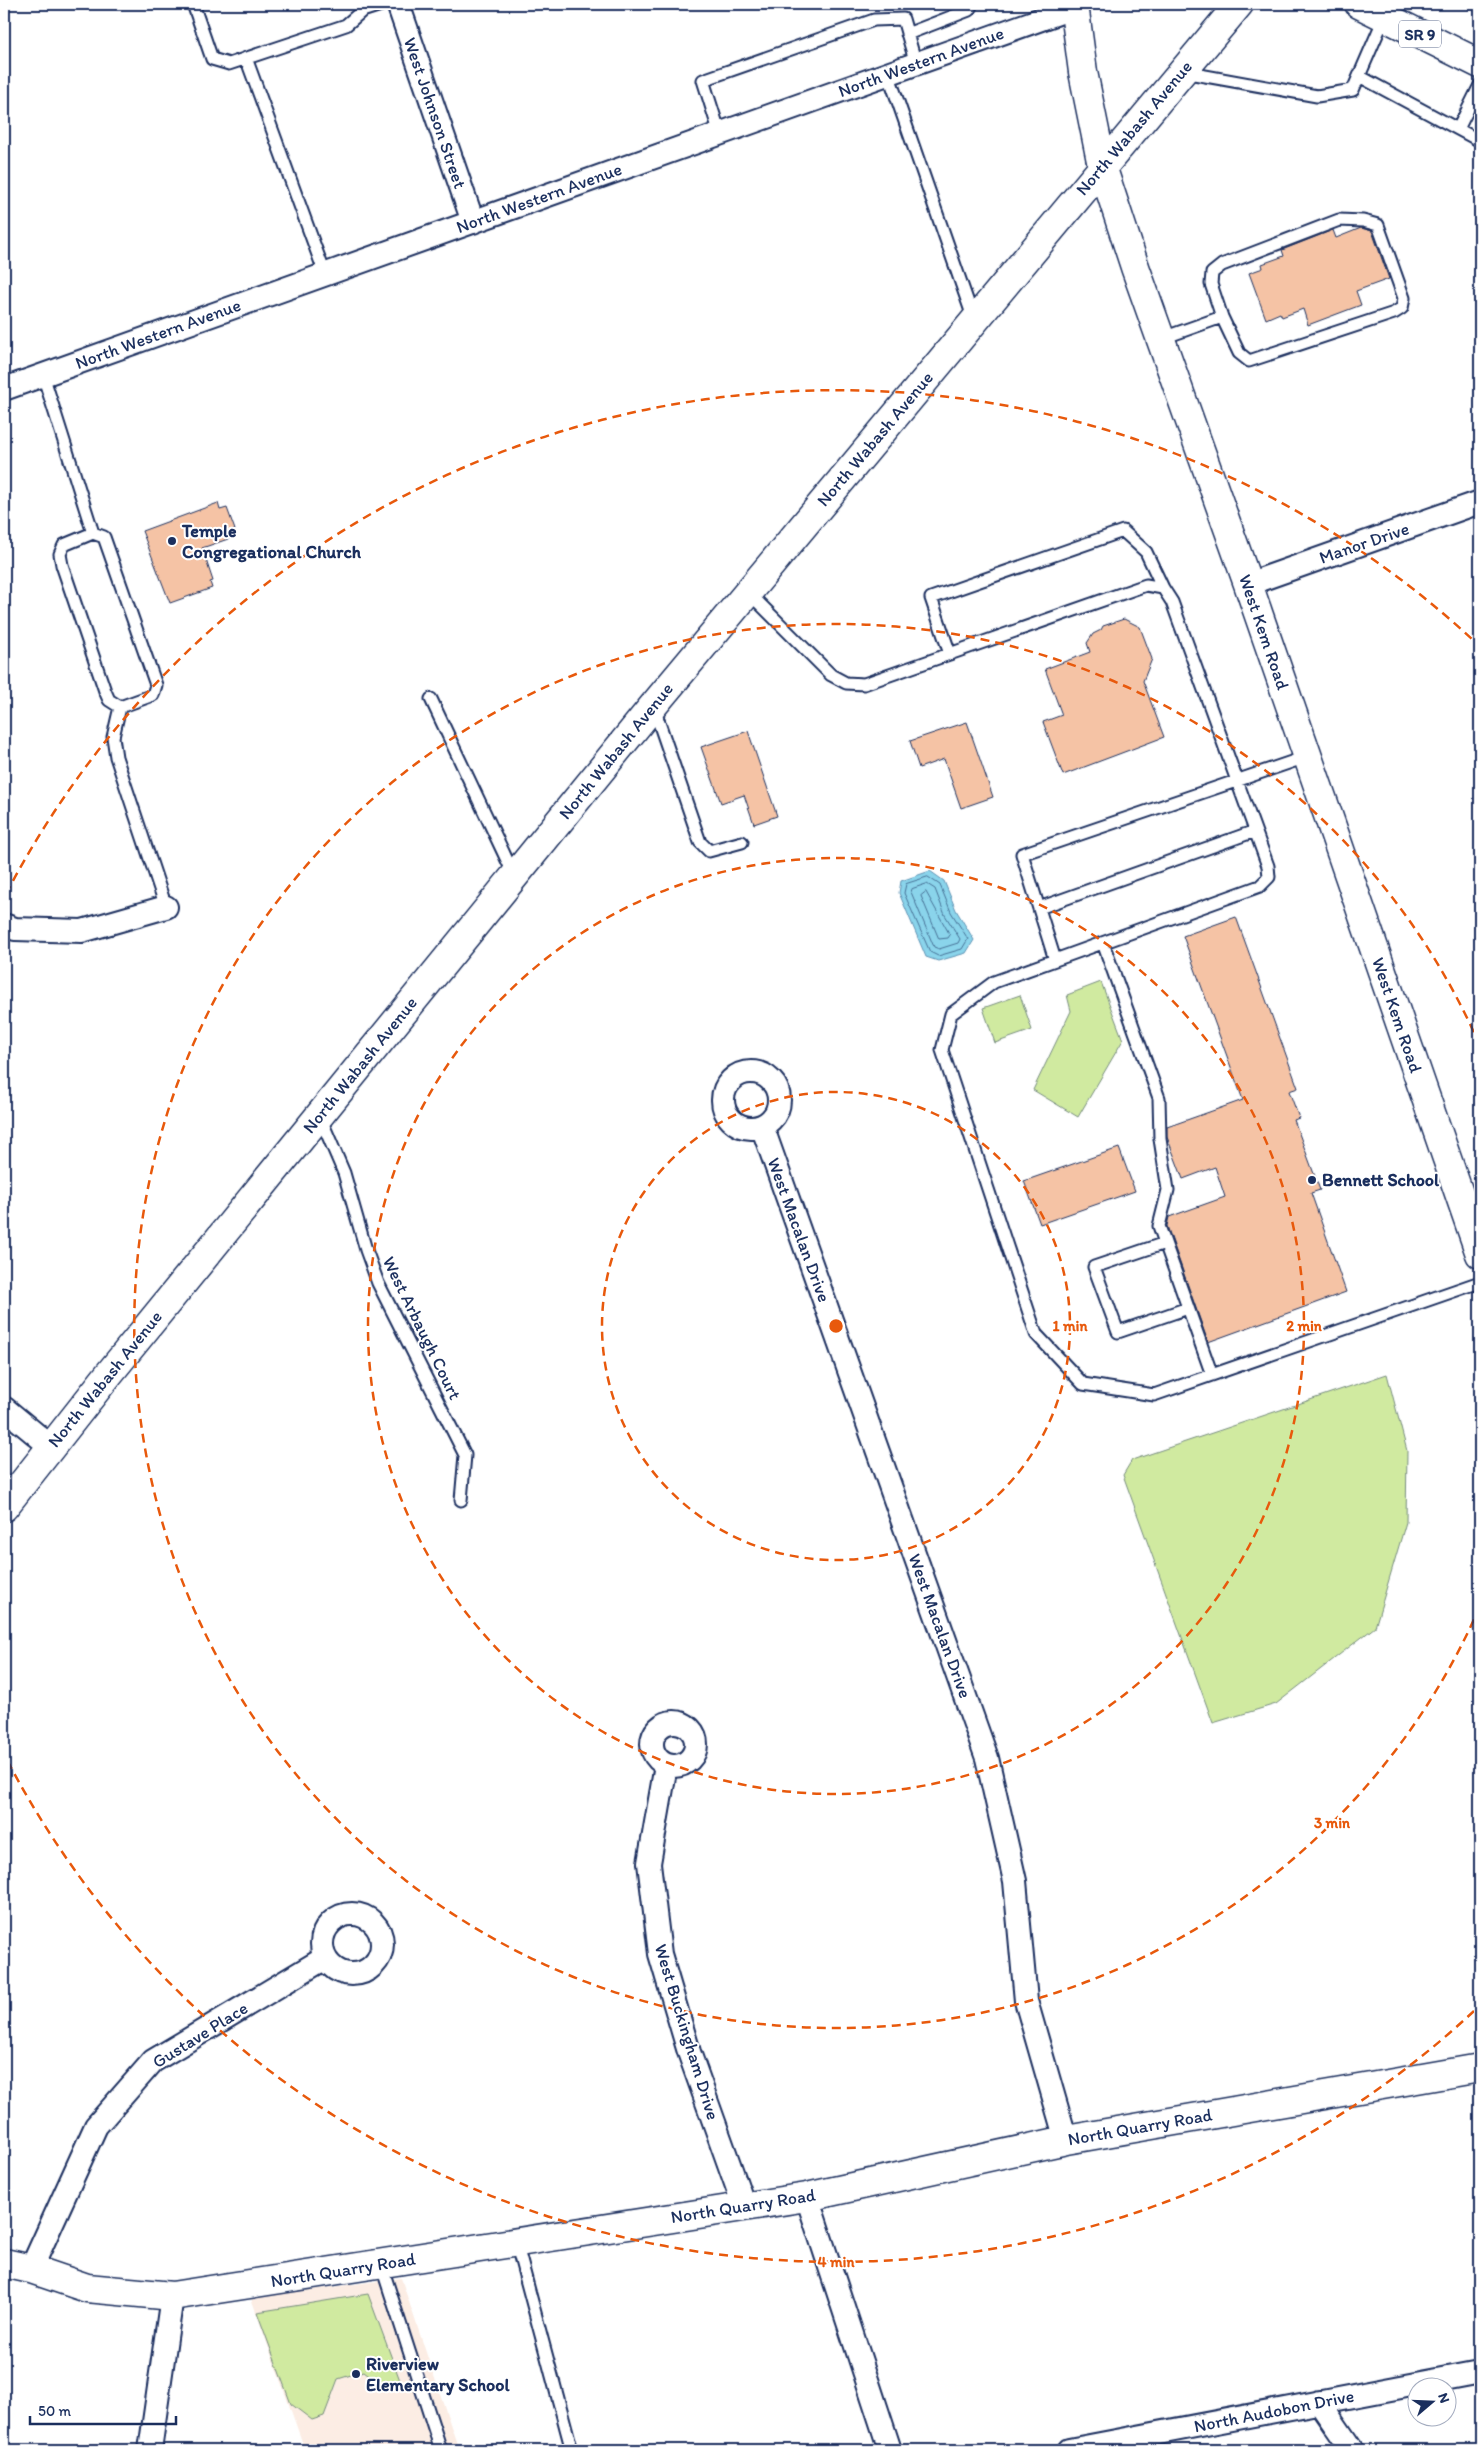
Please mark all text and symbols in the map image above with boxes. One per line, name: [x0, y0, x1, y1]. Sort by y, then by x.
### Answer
road number: SR 9: [1399, 20, 1441, 48]
street label: North Western Avenue: [835, 22, 1007, 102]
street label: West Johnson Street: [399, 35, 471, 192]
street label: North Wabash Avenue: [1071, 56, 1197, 200]
street label: North Western Avenue: [453, 158, 625, 238]
street label: North Western Avenue: [72, 294, 244, 374]
street label: North Wabash Avenue: [812, 367, 938, 511]
street label: Manor Drive: [1316, 517, 1412, 569]
place label: Temple Congregational Church: [181, 520, 362, 563]
marker: Temple Congregational Church: [166, 535, 178, 547]
street label: West Kem Road: [1234, 571, 1294, 693]
street label: North Wabash Avenue: [554, 678, 678, 824]
street label: West Kem Road: [1367, 954, 1427, 1076]
street label: North Wabash Avenue: [298, 992, 422, 1138]
street label: West Macalan Drive: [763, 1155, 835, 1305]
place label: Bennett School: [1322, 1169, 1440, 1191]
marker: Bennett School: [1306, 1174, 1318, 1186]
street label: West Arbaugh Court: [378, 1253, 466, 1403]
street label: North Wabash Avenue: [43, 1306, 167, 1452]
centre of rings: [827, 1317, 845, 1335]
text: 1 min: [1053, 1317, 1088, 1335]
text: 2 min: [1286, 1317, 1323, 1335]
street label: West Macalan Drive: [904, 1551, 976, 1701]
text: 3 min: [1314, 1814, 1351, 1832]
street label: West Buckingham Drive: [650, 1941, 724, 2123]
street label: Gustave Place: [148, 1997, 252, 2073]
street label: North Quarry Road: [1066, 2103, 1214, 2151]
street label: North Quarry Road: [669, 2184, 817, 2228]
street label: North Quarry Road: [269, 2248, 417, 2292]
text: 4 min: [818, 2253, 855, 2271]
place label: Riverview Elementary School: [366, 2353, 510, 2396]
marker: Riverview Elementary School: [350, 2368, 362, 2380]
north arrow: [1406, 2376, 1456, 2426]
street label: North Audobon Drive: [1192, 2385, 1356, 2437]
text: N: [1434, 2391, 1453, 2405]
scale bar: [30, 2394, 176, 2426]
text: 50 m: [38, 2402, 71, 2420]

